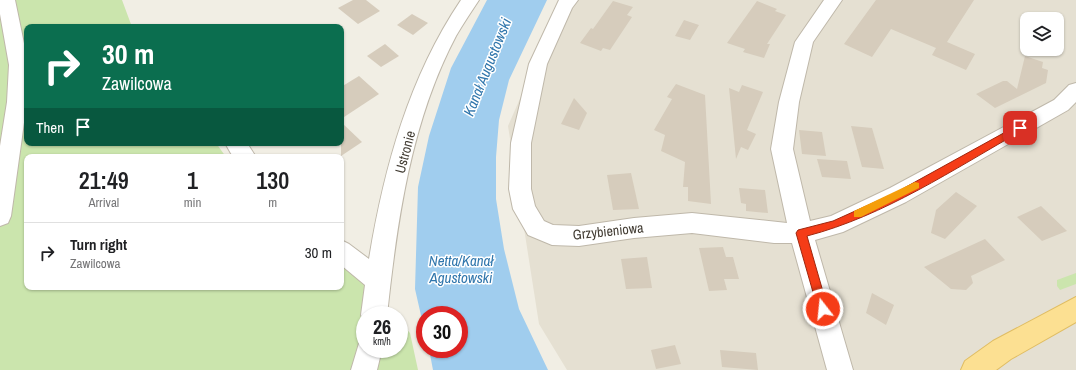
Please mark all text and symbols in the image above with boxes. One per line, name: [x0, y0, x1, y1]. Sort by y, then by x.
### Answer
map controls: [1020, 12, 1064, 56]
button: layers: [1020, 12, 1064, 56]
water label: Kanał Augustowski: [458, 14, 516, 119]
text: 30 m: [102, 35, 154, 73]
icon: right: [36, 40, 88, 92]
text: Zawilcowa: [102, 71, 172, 96]
pin: [1003, 111, 1037, 145]
icon: arrive: [72, 116, 94, 138]
text: Then: [36, 117, 64, 138]
icon: arrive: [1009, 117, 1031, 139]
street label: Ustronie: [391, 129, 419, 175]
text: 21:49: [79, 164, 129, 196]
text: 1: [187, 164, 198, 196]
text: 130: [256, 164, 289, 196]
text: Arrival: [88, 194, 119, 211]
text: min: [184, 194, 201, 211]
text: m: [268, 194, 277, 211]
street label: Grzybieniowa: [572, 218, 645, 244]
text: Turn right: [70, 234, 127, 255]
icon: right: [36, 242, 58, 264]
text: 30 m: [305, 242, 332, 263]
water label: Netta/Kanał Agustowski: [429, 250, 494, 288]
text: Zawilcowa: [70, 255, 120, 272]
position arrow: [802, 288, 844, 330]
speed limit sign: 30: [416, 306, 468, 358]
text: 26: [373, 313, 391, 340]
text: km/h: [373, 335, 391, 348]

